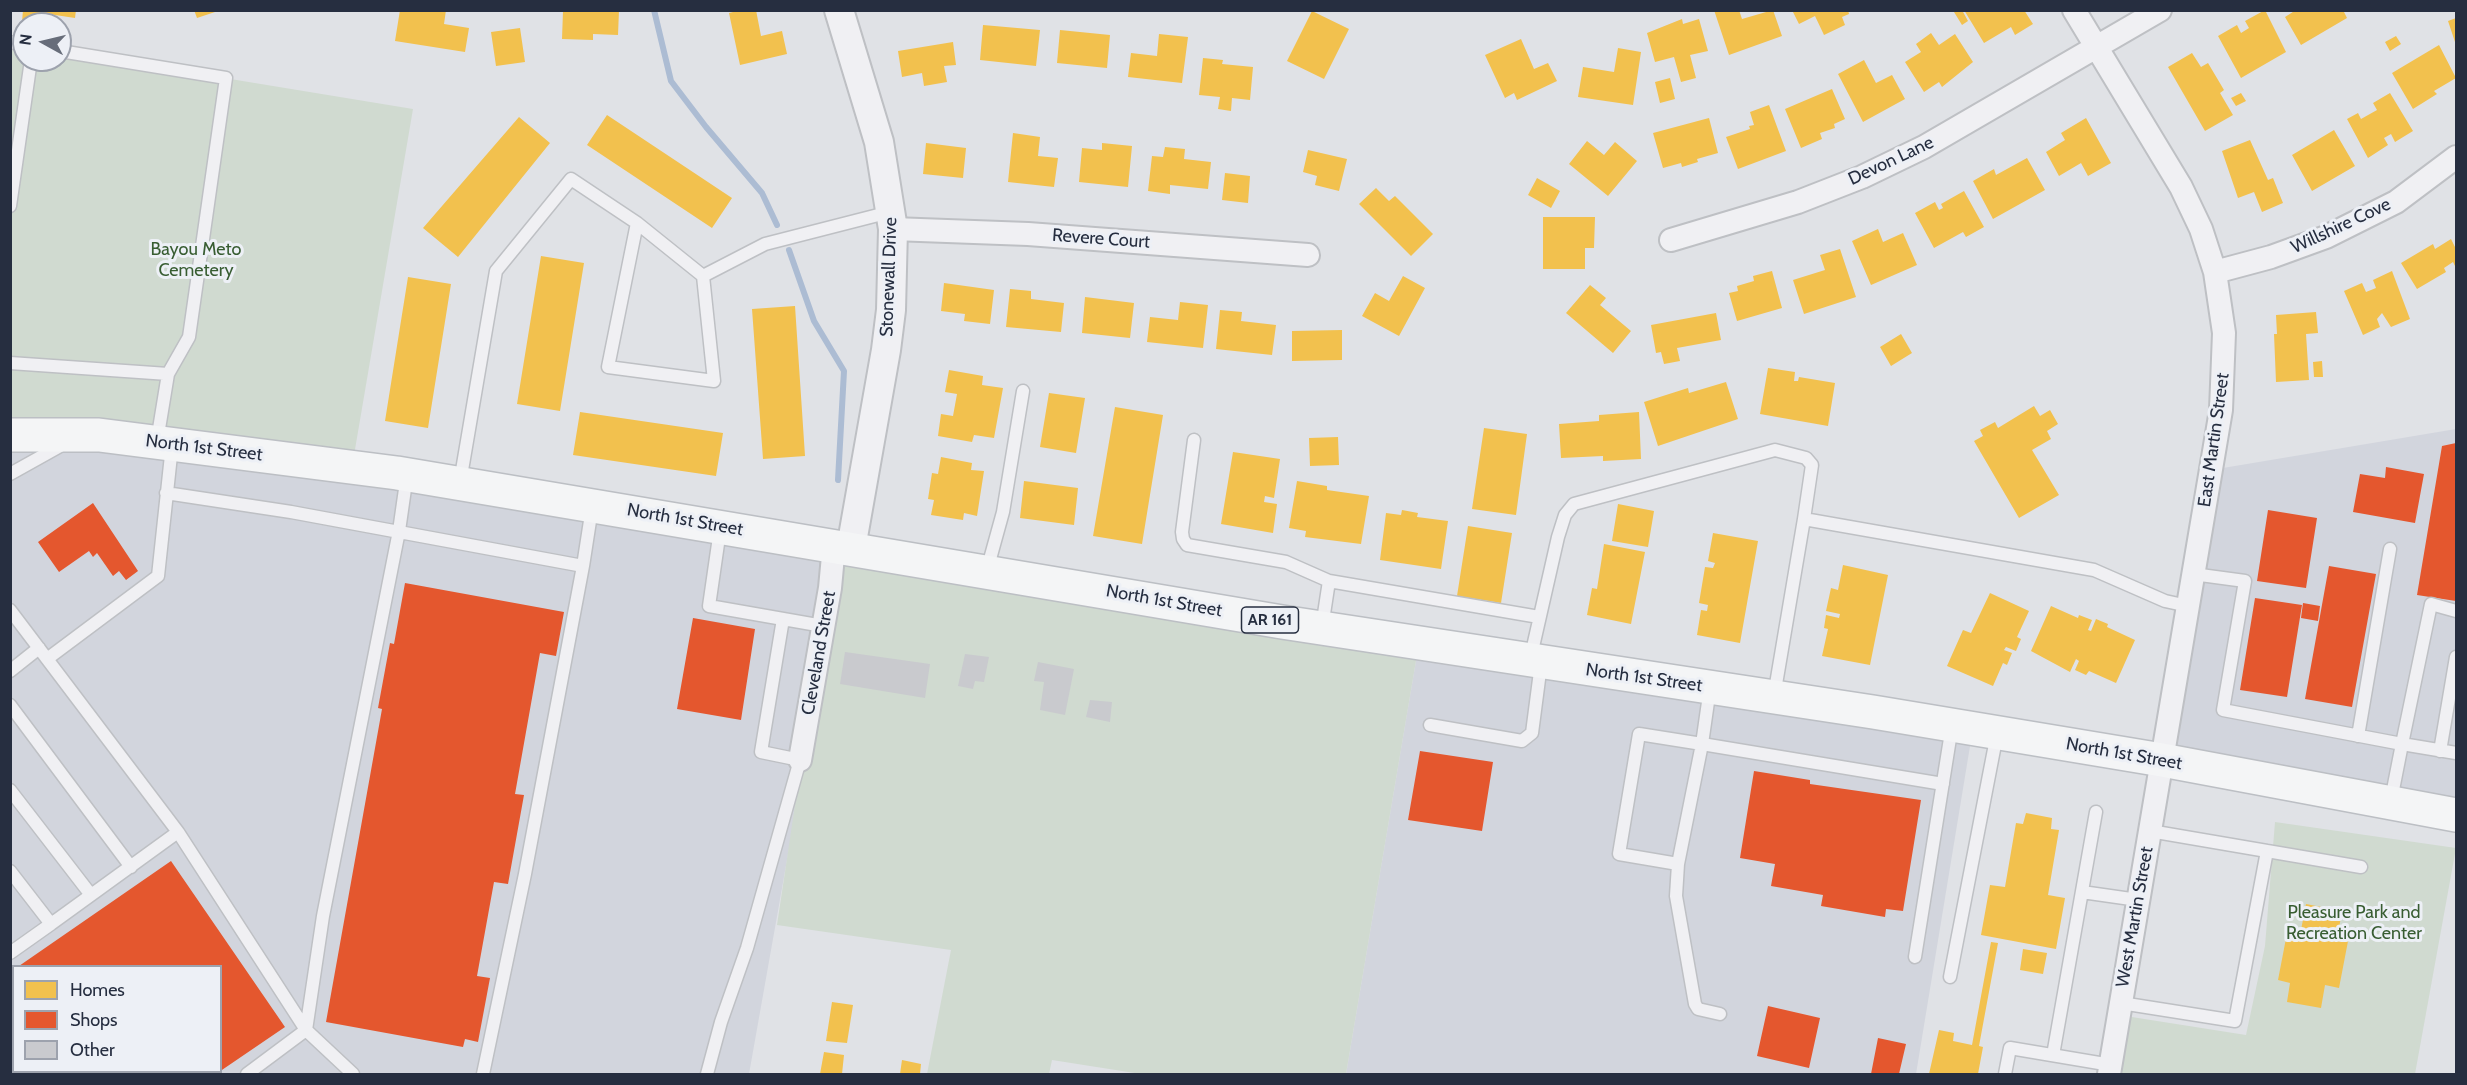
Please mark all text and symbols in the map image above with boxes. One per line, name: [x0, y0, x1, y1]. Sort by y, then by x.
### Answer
north arrow: [12, 12, 72, 72]
text: N: [15, 33, 36, 47]
street label: Devon Lane: [1845, 132, 1937, 190]
street label: Willshire Cove: [2288, 194, 2394, 258]
street label: Stonewall Drive: [876, 217, 902, 337]
street label: Revere Court: [1051, 225, 1151, 253]
park label: Bayou Meto Cemetery: [151, 239, 241, 282]
street label: East Martin Street: [2194, 372, 2234, 508]
street label: North 1st Street: [144, 430, 264, 466]
street label: North 1st Street: [625, 499, 745, 541]
street label: North 1st Street: [1104, 580, 1224, 622]
street label: Cleveland Street: [797, 589, 841, 717]
road number: AR 161: [1242, 607, 1298, 633]
street label: North 1st Street: [1584, 659, 1704, 697]
street label: North 1st Street: [2064, 733, 2184, 775]
street label: West Martin Street: [2112, 845, 2158, 989]
park label: Pleasure Park and Recreation Center: [2286, 902, 2422, 944]
legend: [12, 965, 222, 1073]
text: Homes: [70, 979, 125, 1001]
text: Shops: [70, 1009, 118, 1031]
text: Other: [70, 1039, 115, 1061]

